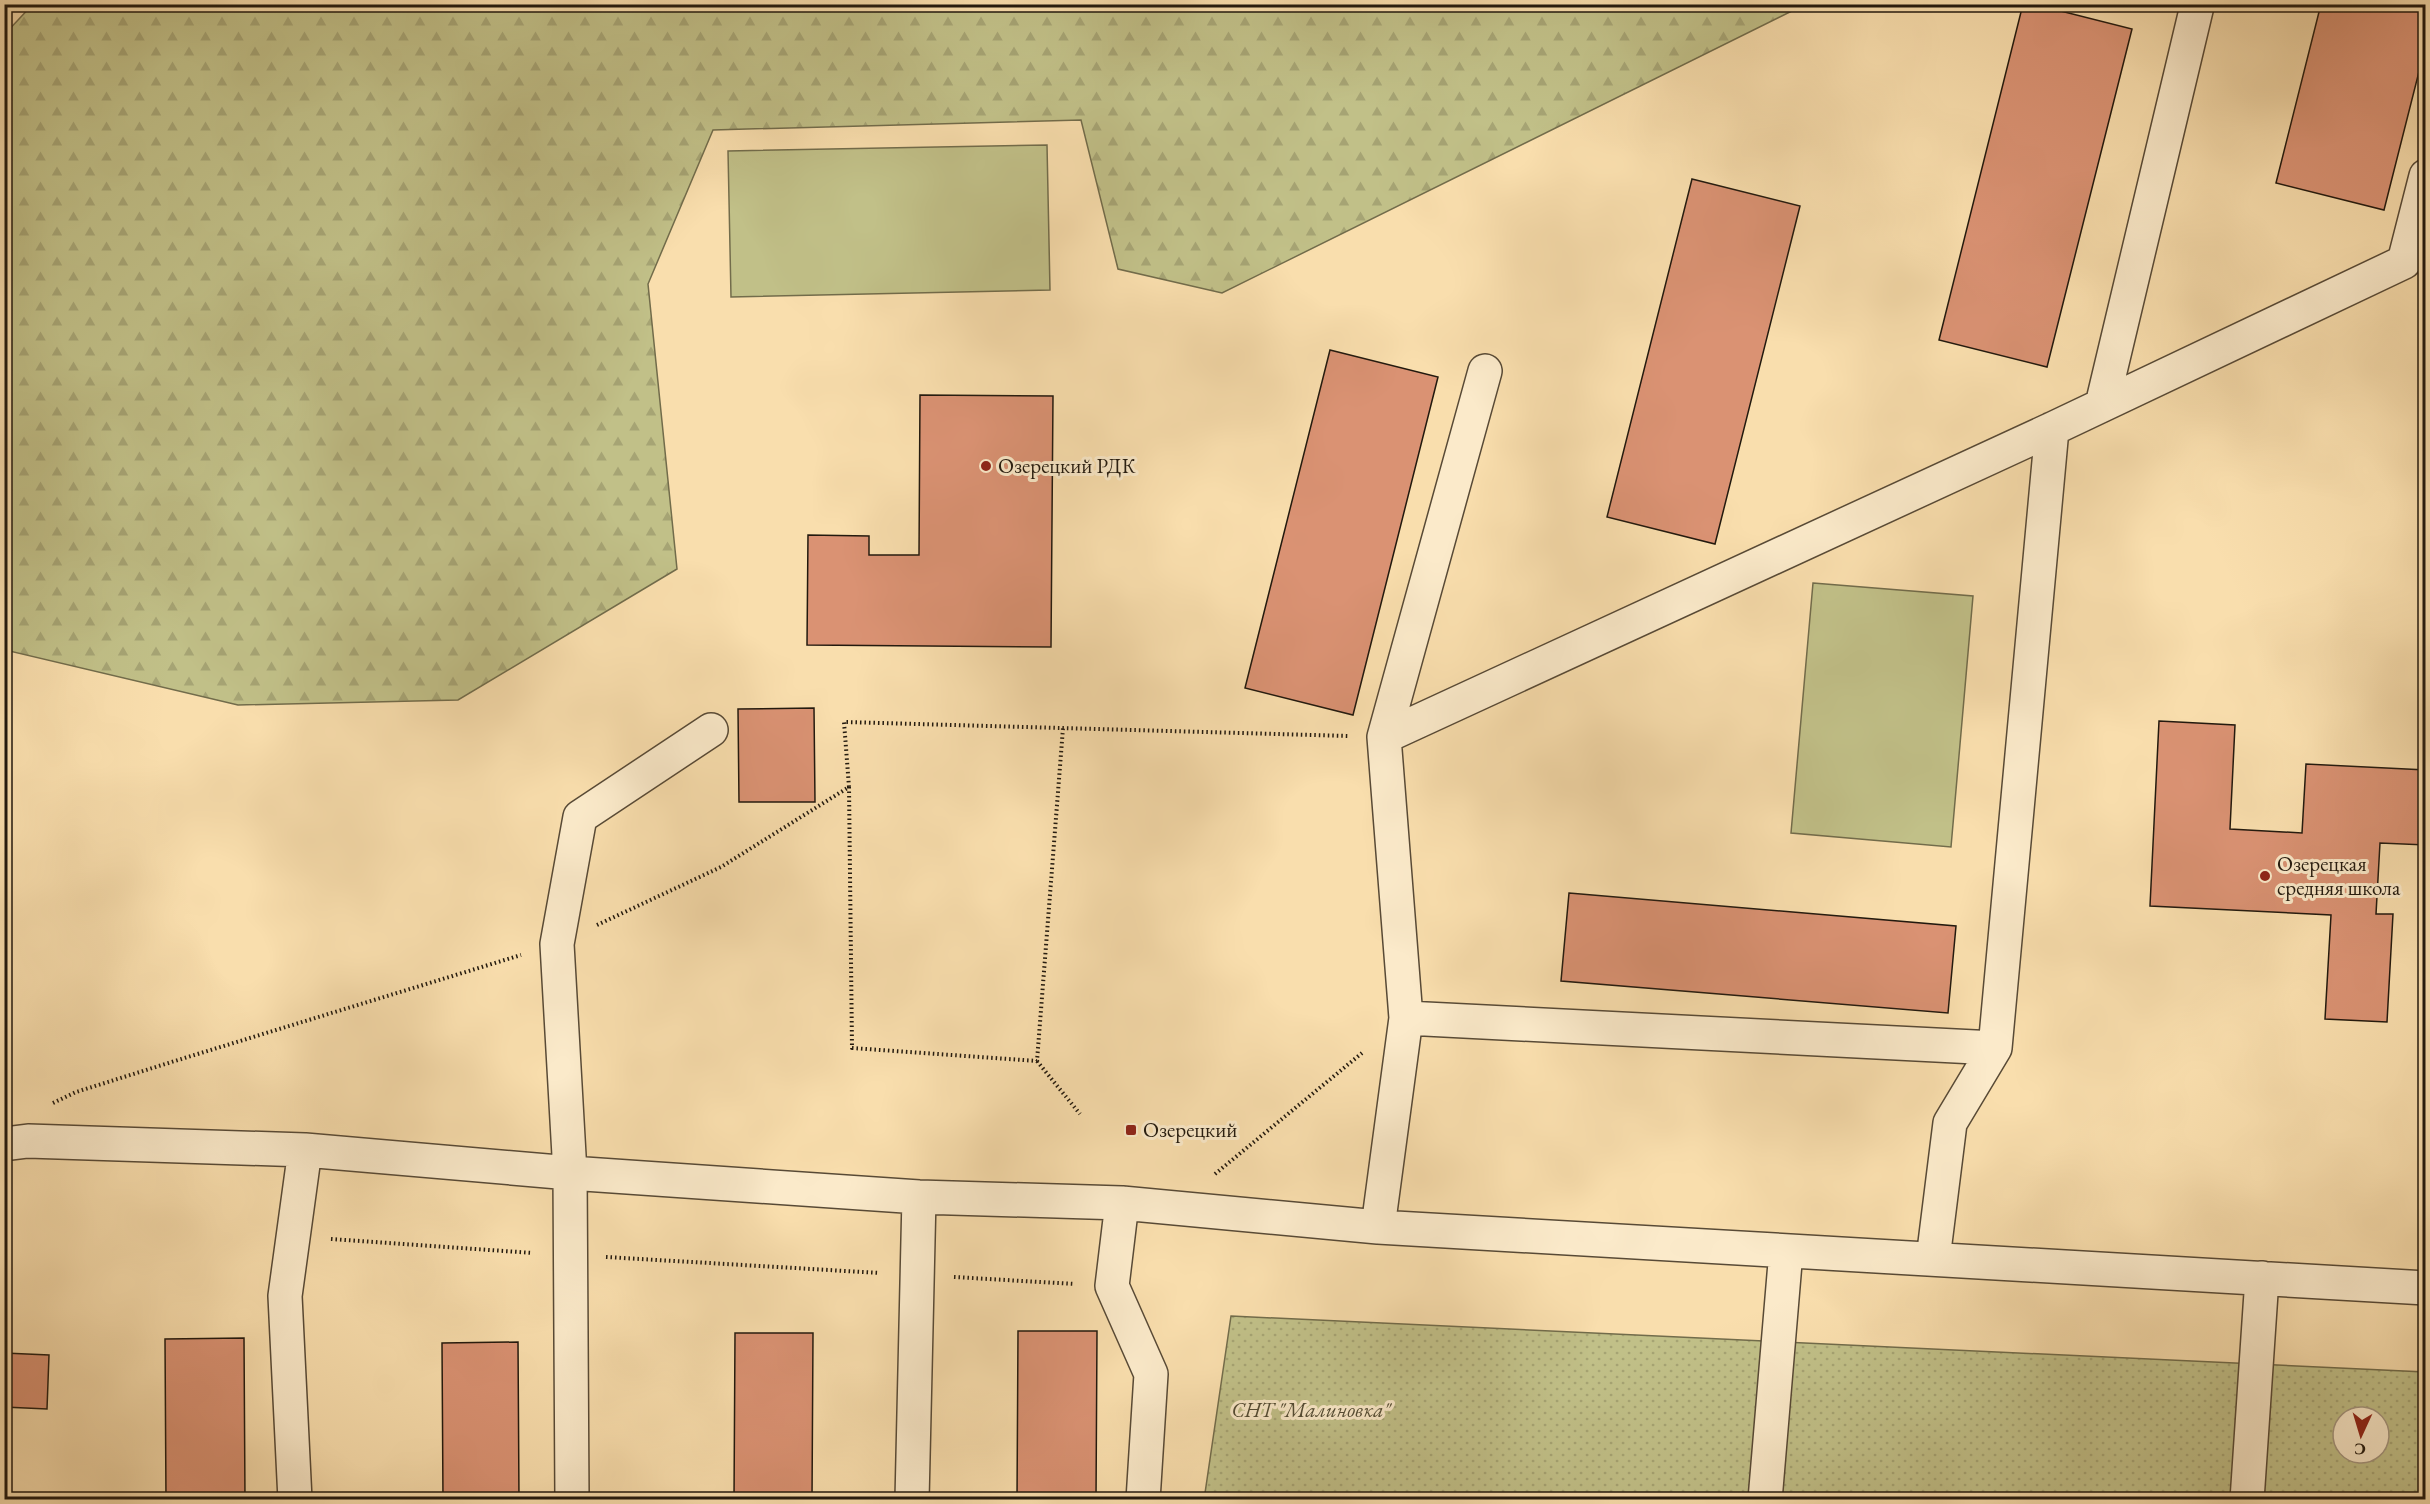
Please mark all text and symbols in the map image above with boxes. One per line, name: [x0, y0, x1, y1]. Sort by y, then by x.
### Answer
place label: Озерецкий РДК: [998, 452, 1136, 479]
marker: Озерецкий РДК: [979, 459, 993, 473]
place label: Озерецкая средняя школа: [2277, 850, 2401, 901]
marker: Озерецкая средняя школа: [2258, 869, 2272, 883]
place label: Озерецкий: [1143, 1116, 1237, 1143]
marker: Озерецкий: [1124, 1123, 1138, 1137]
park label: СНТ "Малиновка": [1232, 1396, 1393, 1423]
north arrow: [2331, 1405, 2391, 1465]
text: С: [2354, 1439, 2366, 1460]

